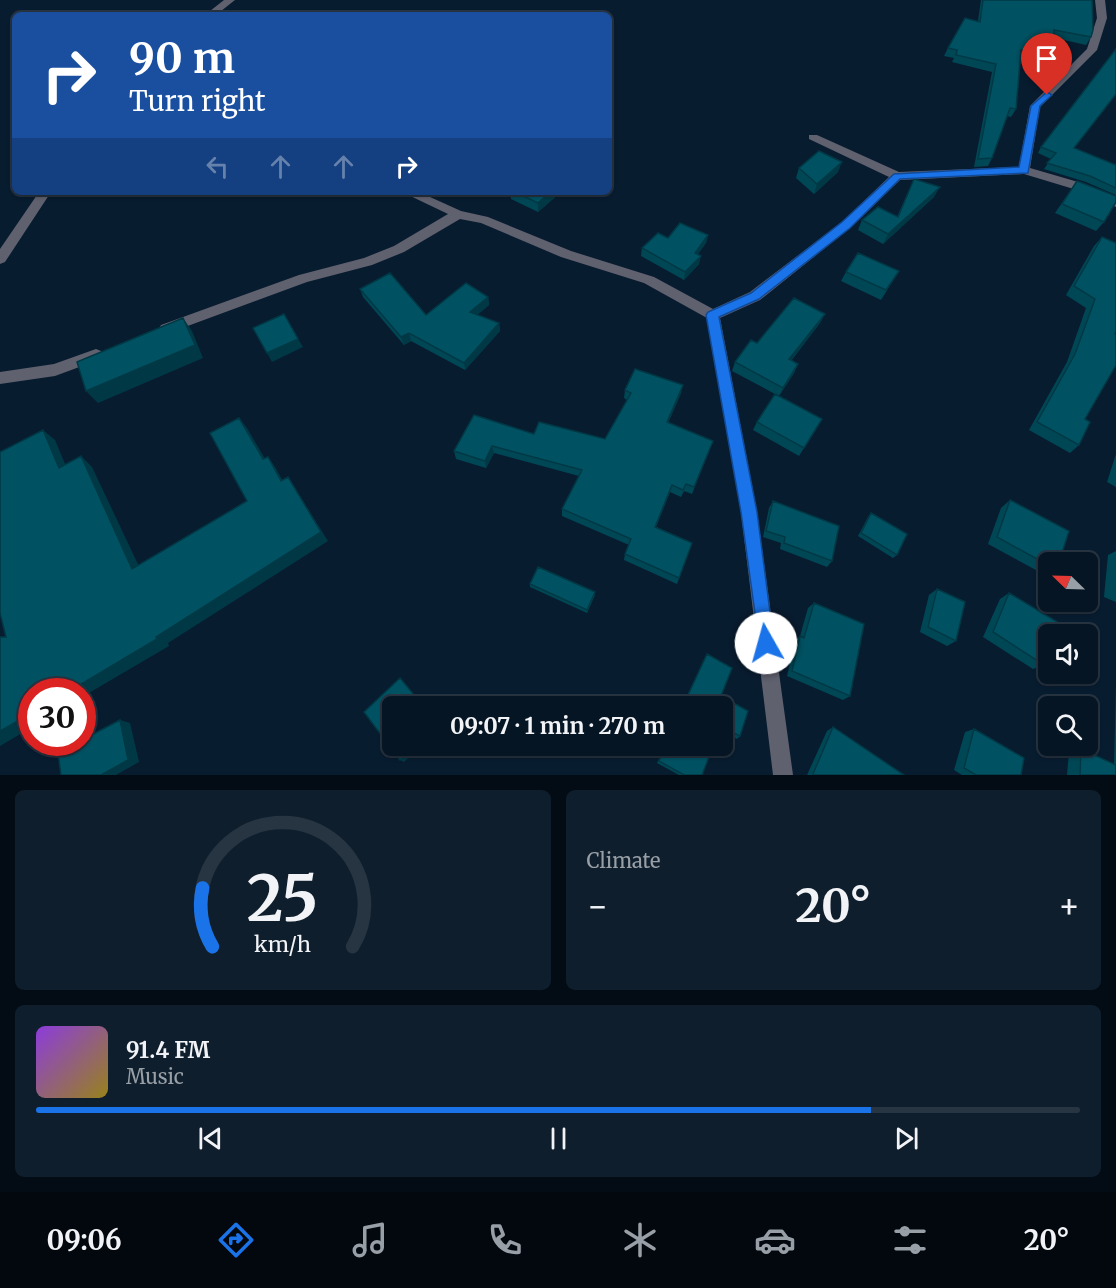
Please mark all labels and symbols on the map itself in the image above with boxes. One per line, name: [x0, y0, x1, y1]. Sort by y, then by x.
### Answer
pin: [1021, 33, 1072, 95]
north arrow: [1038, 552, 1098, 612]
position arrow: [734, 611, 798, 675]
speed limit sign: 30: [18, 678, 96, 756]

